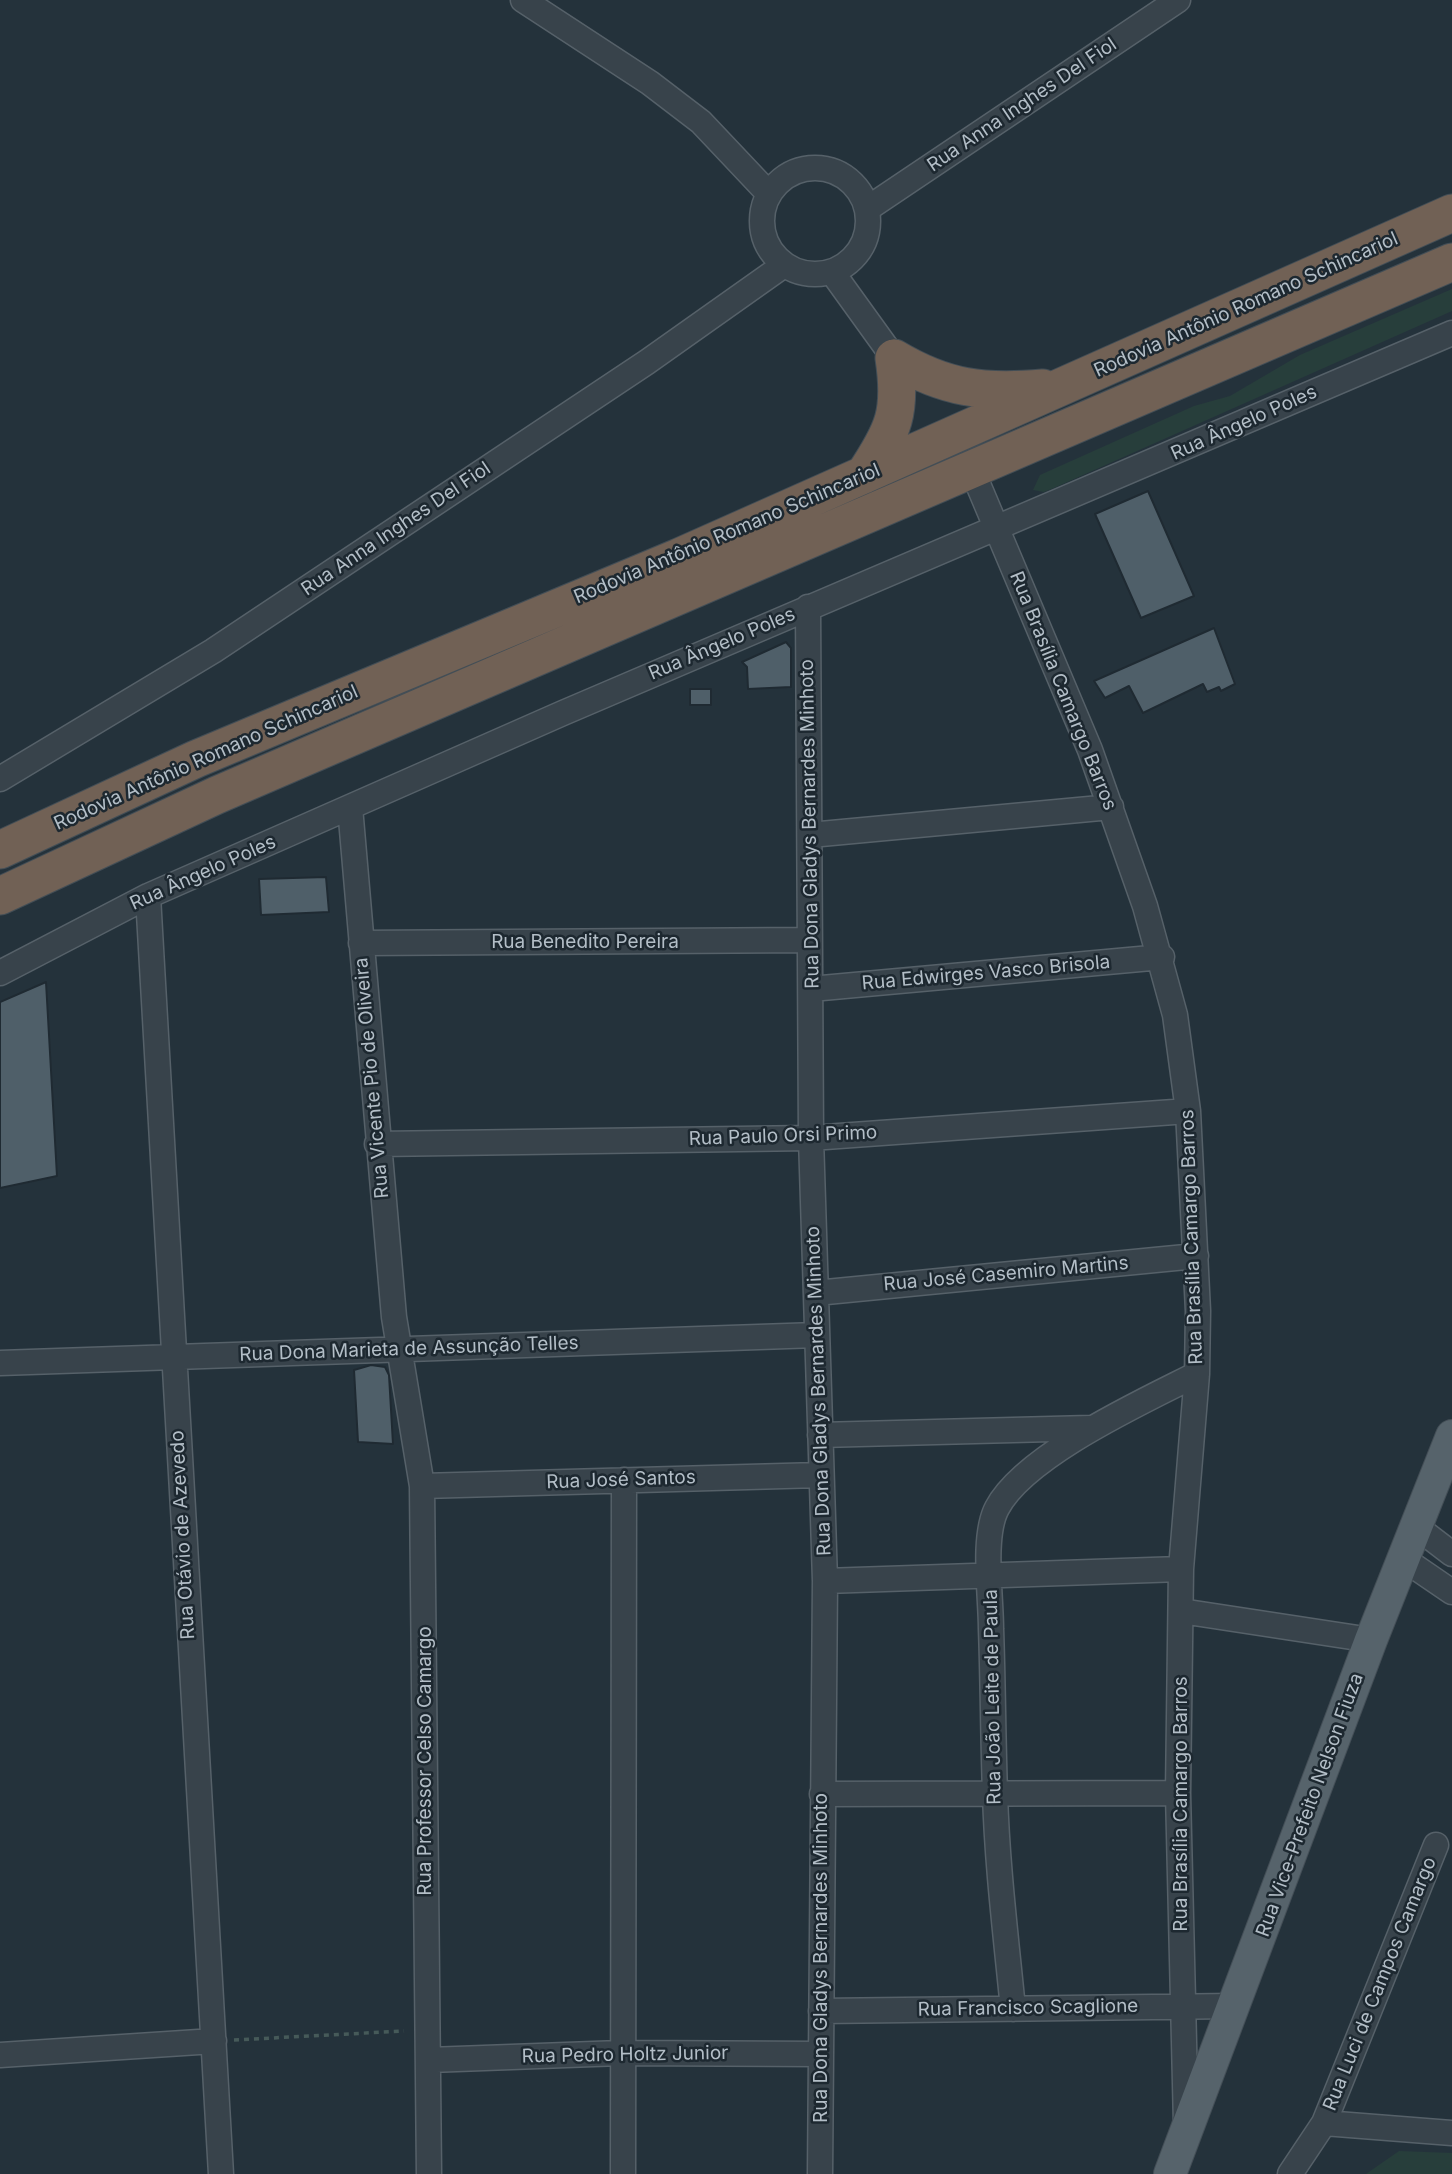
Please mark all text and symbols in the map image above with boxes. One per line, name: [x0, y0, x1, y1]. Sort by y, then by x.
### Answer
street label: Rua Anna Inghes Del Fiol: [923, 33, 1121, 177]
street label: Rodovia Antônio Romano Schincariol: [1091, 227, 1401, 383]
street label: Rua Ângelo Poles: [1168, 381, 1320, 465]
street label: Rua Anna Inghes Del Fiol: [297, 457, 495, 601]
street label: Rodovia Antônio Romano Schincariol: [571, 459, 883, 609]
street label: Rua Brasília Camargo Barros: [1005, 568, 1121, 814]
street label: Rua Ângelo Poles: [645, 603, 799, 685]
street label: Rua Dona Gladys Bernardes Minhoto: [796, 659, 824, 989]
street label: Rodovia Antônio Romano Schincariol: [51, 680, 361, 836]
street label: Rua Ângelo Poles: [127, 831, 279, 915]
street label: Rua Benedito Pereira: [491, 931, 679, 953]
street label: Rua Edwirges Vasco Brisola: [861, 951, 1111, 995]
street label: Rua Vicente Pio de Oliveira: [350, 957, 394, 1199]
street label: Rua Brasília Camargo Barros: [1176, 1109, 1208, 1365]
street label: Rua Paulo Orsi Primo: [688, 1121, 878, 1151]
street label: Rua Dona Gladys Bernardes Minhoto: [802, 1226, 836, 1556]
street label: Rua José Casemiro Martins: [882, 1252, 1130, 1296]
street label: Rua Dona Marieta de Assunção Telles: [239, 1332, 579, 1366]
street label: Rua Otávio de Azevedo: [166, 1430, 200, 1640]
street label: Rua José Santos: [546, 1466, 696, 1494]
street label: Rua João Leite de Paula: [980, 1589, 1006, 1805]
street label: Rua Professor Celso Camargo: [414, 1626, 436, 1896]
street label: Rua Vice-Prefeito Nelson Fiuza: [1252, 1670, 1368, 1940]
street label: Rua Brasília Camargo Barros: [1170, 1676, 1192, 1932]
street label: Rua Dona Gladys Bernardes Minhoto: [810, 1793, 832, 2123]
street label: Rua Luci de Campos Camargo: [1319, 1854, 1441, 2114]
street label: Rua Francisco Scaglione: [917, 1995, 1139, 2021]
street label: Rua Pedro Holtz Junior: [521, 2042, 729, 2068]

